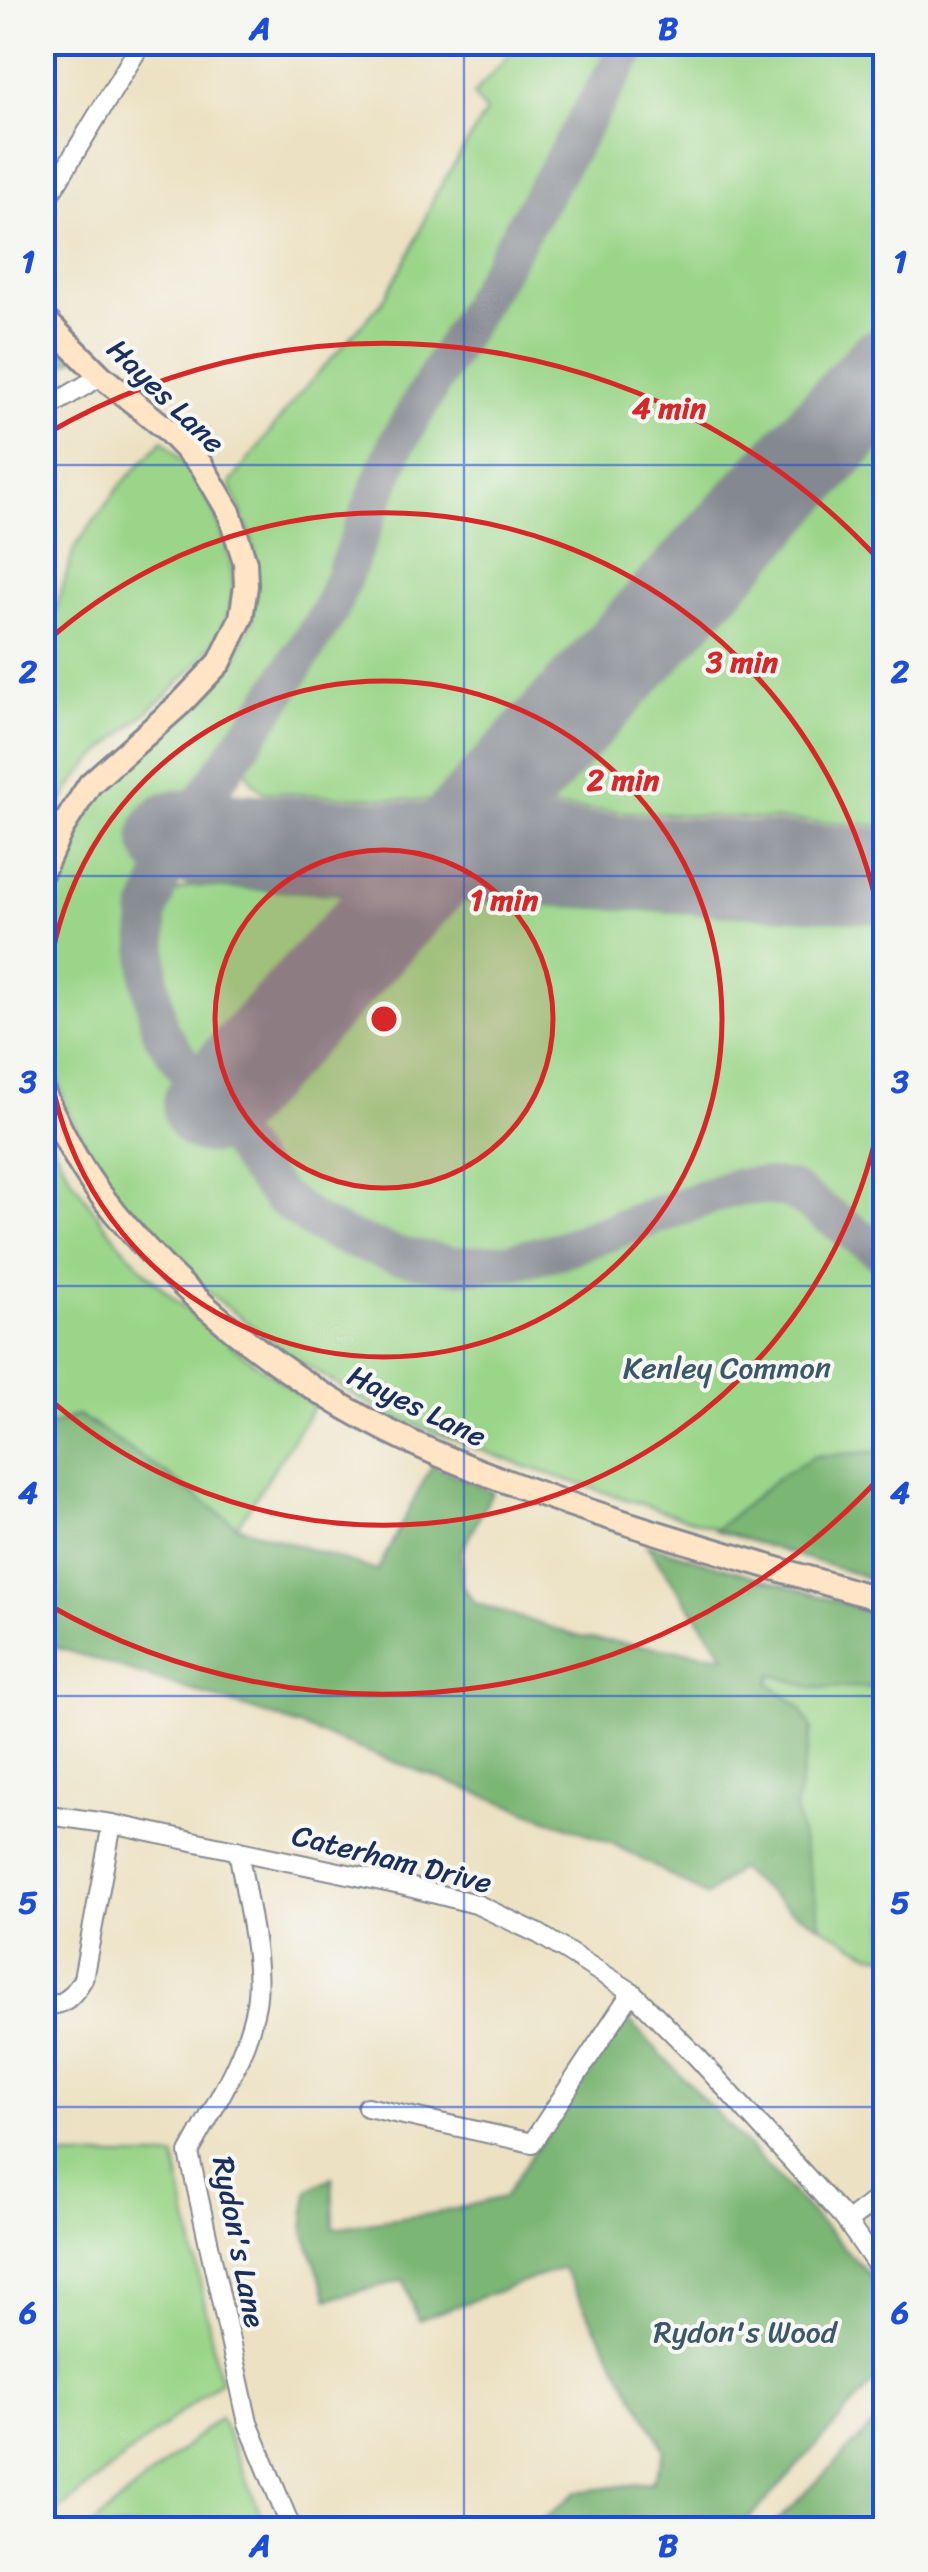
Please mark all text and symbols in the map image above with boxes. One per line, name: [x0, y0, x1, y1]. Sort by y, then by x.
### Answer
text: A: [248, 0, 271, 57]
text: B: [658, 0, 678, 57]
text: 1: [21, 233, 35, 290]
text: 1: [893, 233, 907, 290]
street label: Hayes Lane: [93, 325, 239, 467]
text: 4 min: [632, 381, 707, 435]
text: 3 min: [705, 635, 779, 689]
text: 2: [19, 643, 38, 700]
text: 2: [891, 643, 910, 700]
text: 2 min: [587, 753, 660, 807]
text: 1 min: [470, 873, 539, 927]
centre of rings: [366, 1001, 402, 1037]
text: 3: [18, 1053, 37, 1110]
text: 3: [890, 1053, 909, 1110]
park label: Kenley Common: [623, 1341, 831, 1395]
street label: Hayes Lane: [338, 1349, 496, 1463]
text: 4: [18, 1464, 38, 1521]
text: 4: [890, 1464, 910, 1521]
street label: Caterham Drive: [286, 1808, 498, 1910]
text: 5: [18, 1874, 38, 1931]
text: 5: [890, 1874, 910, 1931]
street label: Rydon's Lane: [196, 2152, 282, 2332]
text: 6: [19, 2284, 37, 2341]
text: 6: [891, 2284, 909, 2341]
park label: Rydon's Wood: [654, 2305, 839, 2359]
text: A: [248, 2517, 271, 2572]
text: B: [658, 2517, 678, 2572]

